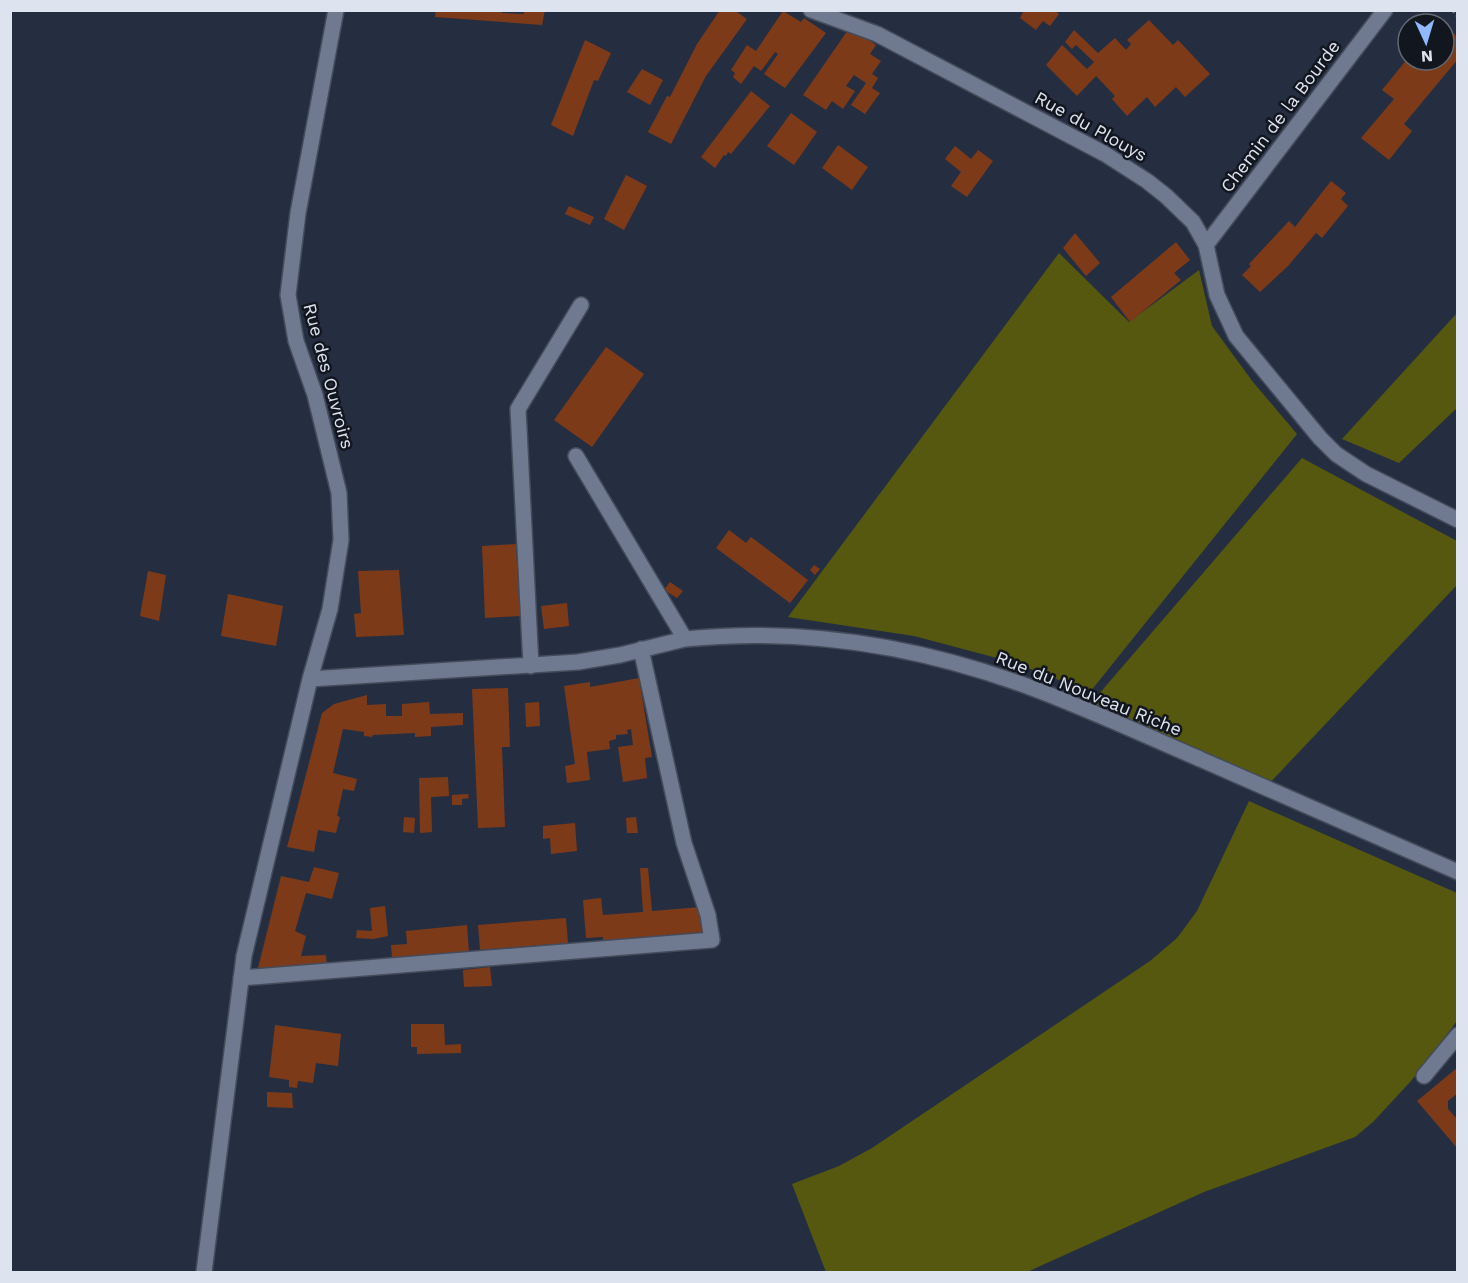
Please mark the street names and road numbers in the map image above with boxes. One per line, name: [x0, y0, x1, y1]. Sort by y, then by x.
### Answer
street label: Chemin de la Bourde: [1216, 36, 1344, 196]
street label: Rue du Plouys: [1031, 87, 1151, 165]
street label: Rue des Ouvroirs: [299, 301, 359, 451]
street label: Rue du Nouveau Riche: [993, 646, 1185, 740]

